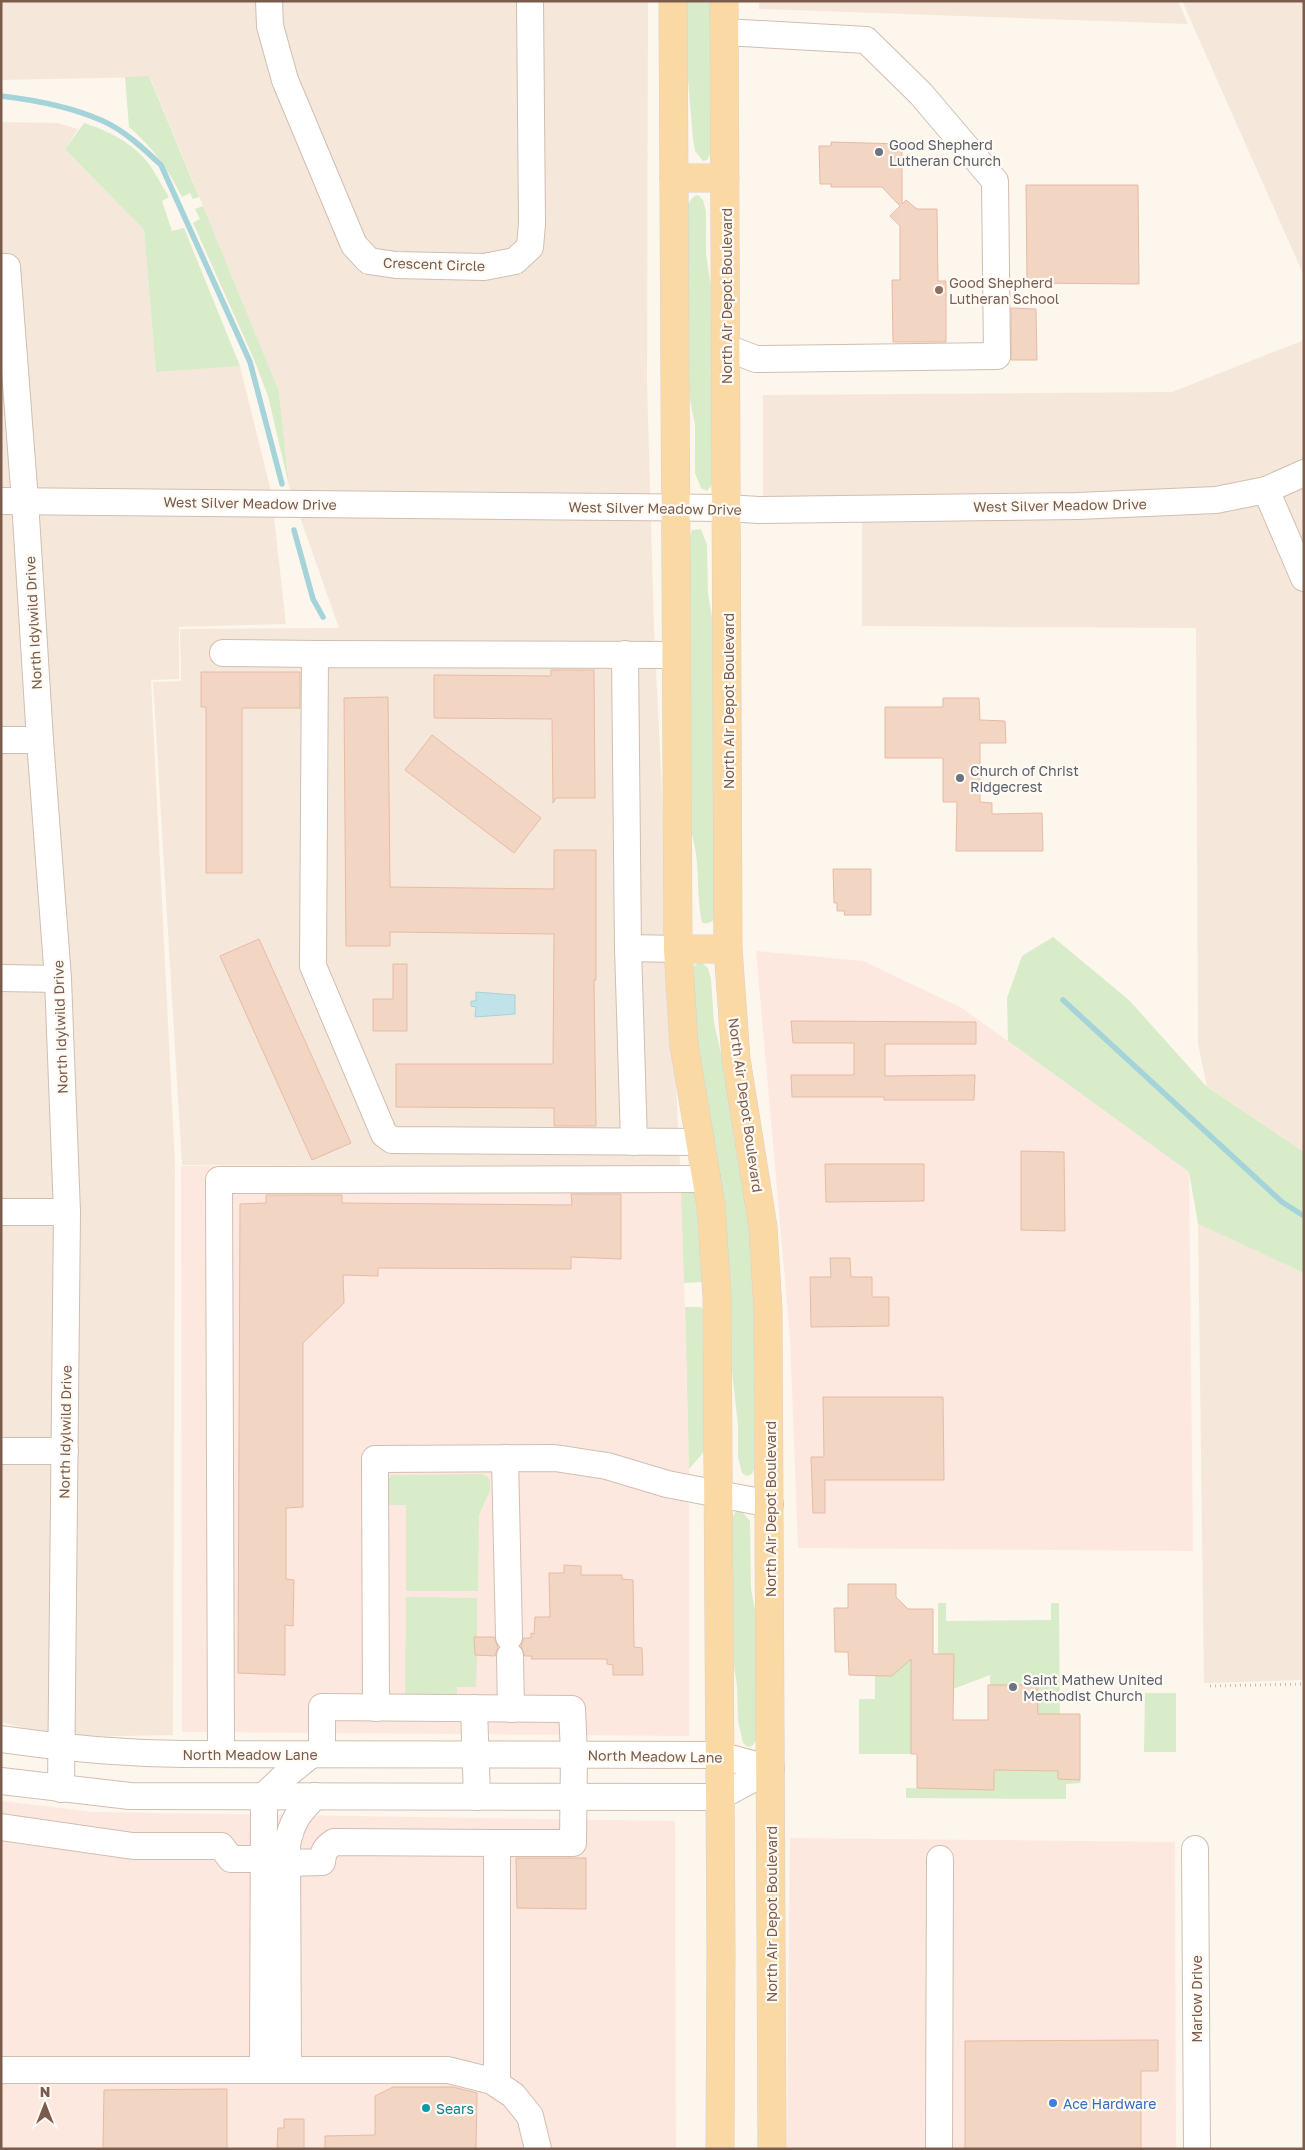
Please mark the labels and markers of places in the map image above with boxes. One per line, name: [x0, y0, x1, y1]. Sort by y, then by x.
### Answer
place label: Good Shepherd Lutheran Church: [889, 136, 1001, 169]
marker: Good Shepherd Lutheran Church: [873, 146, 885, 158]
place label: Good Shepherd Lutheran School: [949, 274, 1059, 307]
marker: Good Shepherd Lutheran School: [933, 284, 945, 296]
place label: Church of Christ Ridgecrest: [970, 762, 1079, 795]
marker: Church of Christ Ridgecrest: [954, 772, 966, 784]
place label: Saint Mathew United Methodist Church: [1023, 1671, 1163, 1704]
marker: Saint Mathew United Methodist Church: [1007, 1681, 1019, 1693]
place label: Ace Hardware: [1063, 2095, 1156, 2112]
marker: Ace Hardware: [1047, 2097, 1059, 2109]
place label: Sears: [436, 2100, 474, 2117]
marker: Sears: [420, 2102, 432, 2114]

